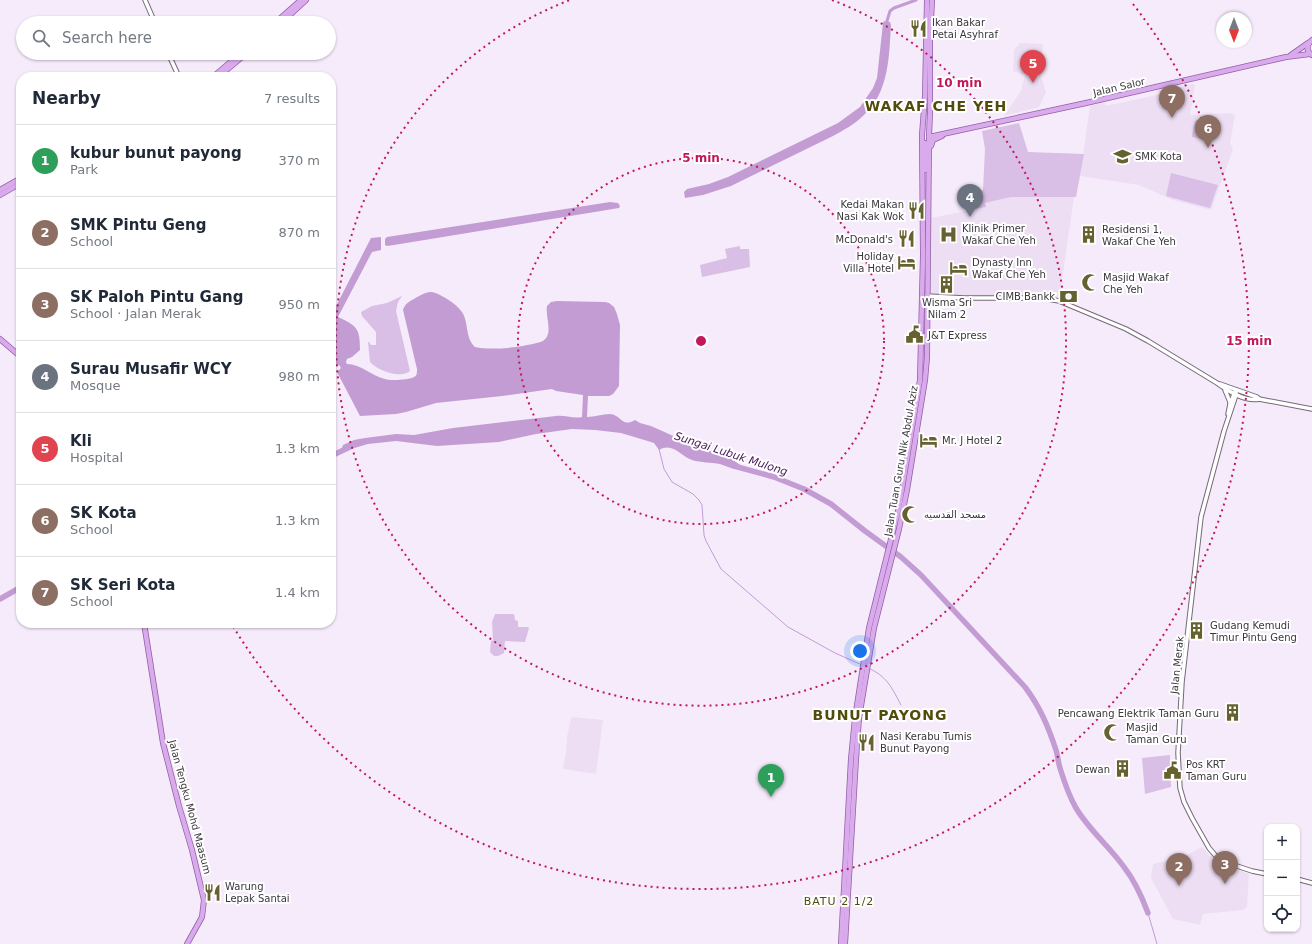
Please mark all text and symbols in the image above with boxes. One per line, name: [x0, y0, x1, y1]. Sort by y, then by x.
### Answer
north arrow: [1216, 12, 1252, 48]
search box: [16, 16, 336, 60]
place label: Ikan Bakar Petai Asyhraf: [932, 17, 998, 40]
restaurant icon: Ikan Bakar Petai Asyhraf: [909, 18, 929, 38]
icon: search: [30, 27, 52, 49]
text: Search here: [62, 29, 152, 47]
pin: 5: [1020, 50, 1046, 83]
street label: Jalan Salor: [1091, 75, 1147, 99]
text: 10 min: [936, 76, 982, 90]
pin: 7: [1159, 85, 1185, 118]
text: Nearby: [32, 88, 101, 108]
text: 7 results: [264, 91, 320, 106]
district label: WAKAF CHE YEH: [865, 98, 1007, 114]
pin: 6: [1195, 115, 1221, 148]
text: kubur bunut payong: [70, 144, 242, 162]
school or university icon: SMK Kota: [1112, 146, 1132, 166]
text: 5 min: [682, 151, 720, 165]
place label: SMK Kota: [1135, 151, 1182, 162]
text: 1: [40, 153, 50, 168]
text: 370 m: [278, 153, 320, 168]
text: Park: [70, 162, 98, 177]
pin: 4: [957, 184, 983, 217]
place label: Kedai Makan Nasi Kak Wok: [837, 199, 904, 222]
restaurant icon: Kedai Makan Nasi Kak Wok: [907, 200, 927, 220]
text: SMK Pintu Geng: [70, 216, 206, 234]
place label: Klinik Primer Wakaf Che Yeh: [962, 223, 1036, 246]
hospital icon: Klinik Primer Wakaf Che Yeh: [939, 224, 959, 244]
place label: Residensi 1, Wakaf Che Yeh: [1102, 224, 1176, 247]
text: 2: [40, 225, 50, 240]
text: 870 m: [278, 225, 320, 240]
building icon: Residensi 1, Wakaf Che Yeh: [1079, 225, 1099, 245]
restaurant icon: McDonald's: [896, 229, 916, 249]
text: School: [70, 234, 113, 249]
place label: McDonald's: [836, 234, 893, 245]
place label: Holiday Villa Hotel: [843, 251, 894, 274]
hotel icon: Holiday Villa Hotel: [897, 252, 917, 272]
place label: Dynasty Inn Wakaf Che Yeh: [972, 257, 1046, 280]
hotel icon: Dynasty Inn Wakaf Che Yeh: [949, 258, 969, 278]
place label: Masjid Wakaf Che Yeh: [1103, 272, 1169, 295]
mosque icon: Masjid Wakaf Che Yeh: [1080, 273, 1100, 293]
building icon: Wisma Sri Nilam 2: [937, 275, 957, 295]
bank icon: CIMB Bankk: [1058, 286, 1078, 306]
text: SK Paloh Pintu Gang: [70, 288, 243, 306]
place label: CIMB Bankk: [995, 291, 1055, 302]
text: 3: [40, 297, 50, 312]
text: 950 m: [278, 297, 320, 312]
place label: Wisma Sri Nilam 2: [922, 297, 972, 320]
text: School · Jalan Merak: [70, 306, 201, 321]
public building icon: J&T Express: [905, 325, 925, 345]
place label: J&T Express: [927, 330, 987, 341]
centre of rings: [694, 334, 708, 348]
text: 15 min: [1226, 334, 1272, 348]
text: Surau Musafir WCY: [70, 360, 232, 378]
text: 4: [40, 369, 50, 384]
text: 980 m: [278, 369, 320, 384]
text: Mosque: [70, 378, 120, 393]
street label: Jalan Tuan Guru Nik Abdul Aziz: [882, 385, 920, 538]
water label: Sungai Lubuk Mulong: [673, 430, 789, 478]
hotel icon: Mr. J Hotel 2: [919, 430, 939, 450]
text: Kli: [70, 432, 92, 450]
place label: Mr. J Hotel 2: [942, 435, 1002, 446]
text: 5: [40, 441, 50, 456]
text: 1.3 km: [275, 441, 320, 456]
text: Hospital: [70, 450, 123, 465]
text: SK Kota: [70, 504, 137, 522]
mosque icon: مسجد القدسيه: [901, 504, 921, 524]
place label: مسجد القدسيه: [924, 509, 986, 520]
text: 6: [40, 513, 50, 528]
text: 1.3 km: [275, 513, 320, 528]
text: School: [70, 522, 113, 537]
text: SK Seri Kota: [70, 576, 175, 594]
text: 7: [40, 585, 50, 600]
text: 1.4 km: [275, 585, 320, 600]
text: School: [70, 594, 113, 609]
place label: Gudang Kemudi Timur Pintu Geng: [1209, 620, 1297, 643]
building icon: Gudang Kemudi Timur Pintu Geng: [1187, 621, 1207, 641]
street label: Jalan Merak: [1168, 635, 1186, 696]
your location: [850, 641, 870, 661]
building icon: Pencawang Elektrik Taman Guru: [1222, 703, 1242, 723]
district label: BUNUT PAYONG: [813, 707, 947, 723]
place label: Pencawang Elektrik Taman Guru: [1058, 708, 1219, 719]
place label: Masjid Taman Guru: [1125, 722, 1187, 745]
mosque icon: Masjid Taman Guru: [1103, 723, 1123, 743]
place label: Nasi Kerabu Tumis Bunut Payong: [880, 731, 972, 754]
restaurant icon: Nasi Kerabu Tumis Bunut Payong: [857, 732, 877, 752]
street label: Jalan Tengku Mohd Maasum: [167, 738, 213, 875]
building icon: Dewan: [1113, 759, 1133, 779]
place label: Pos KRT Taman Guru: [1185, 759, 1247, 782]
public building icon: Pos KRT Taman Guru: [1163, 760, 1183, 780]
pin: 1: [758, 764, 784, 797]
place label: Dewan: [1076, 764, 1110, 775]
map controls: [1264, 824, 1300, 932]
button: +: [1264, 824, 1300, 860]
pin: 3: [1212, 851, 1238, 884]
pin: 2: [1166, 853, 1192, 886]
button: −: [1264, 860, 1300, 896]
place label: Warung Lepak Santai: [225, 881, 290, 904]
restaurant icon: Warung Lepak Santai: [202, 882, 222, 902]
district label: BATU 2 1/2: [804, 895, 874, 908]
button: locate: [1264, 896, 1300, 932]

